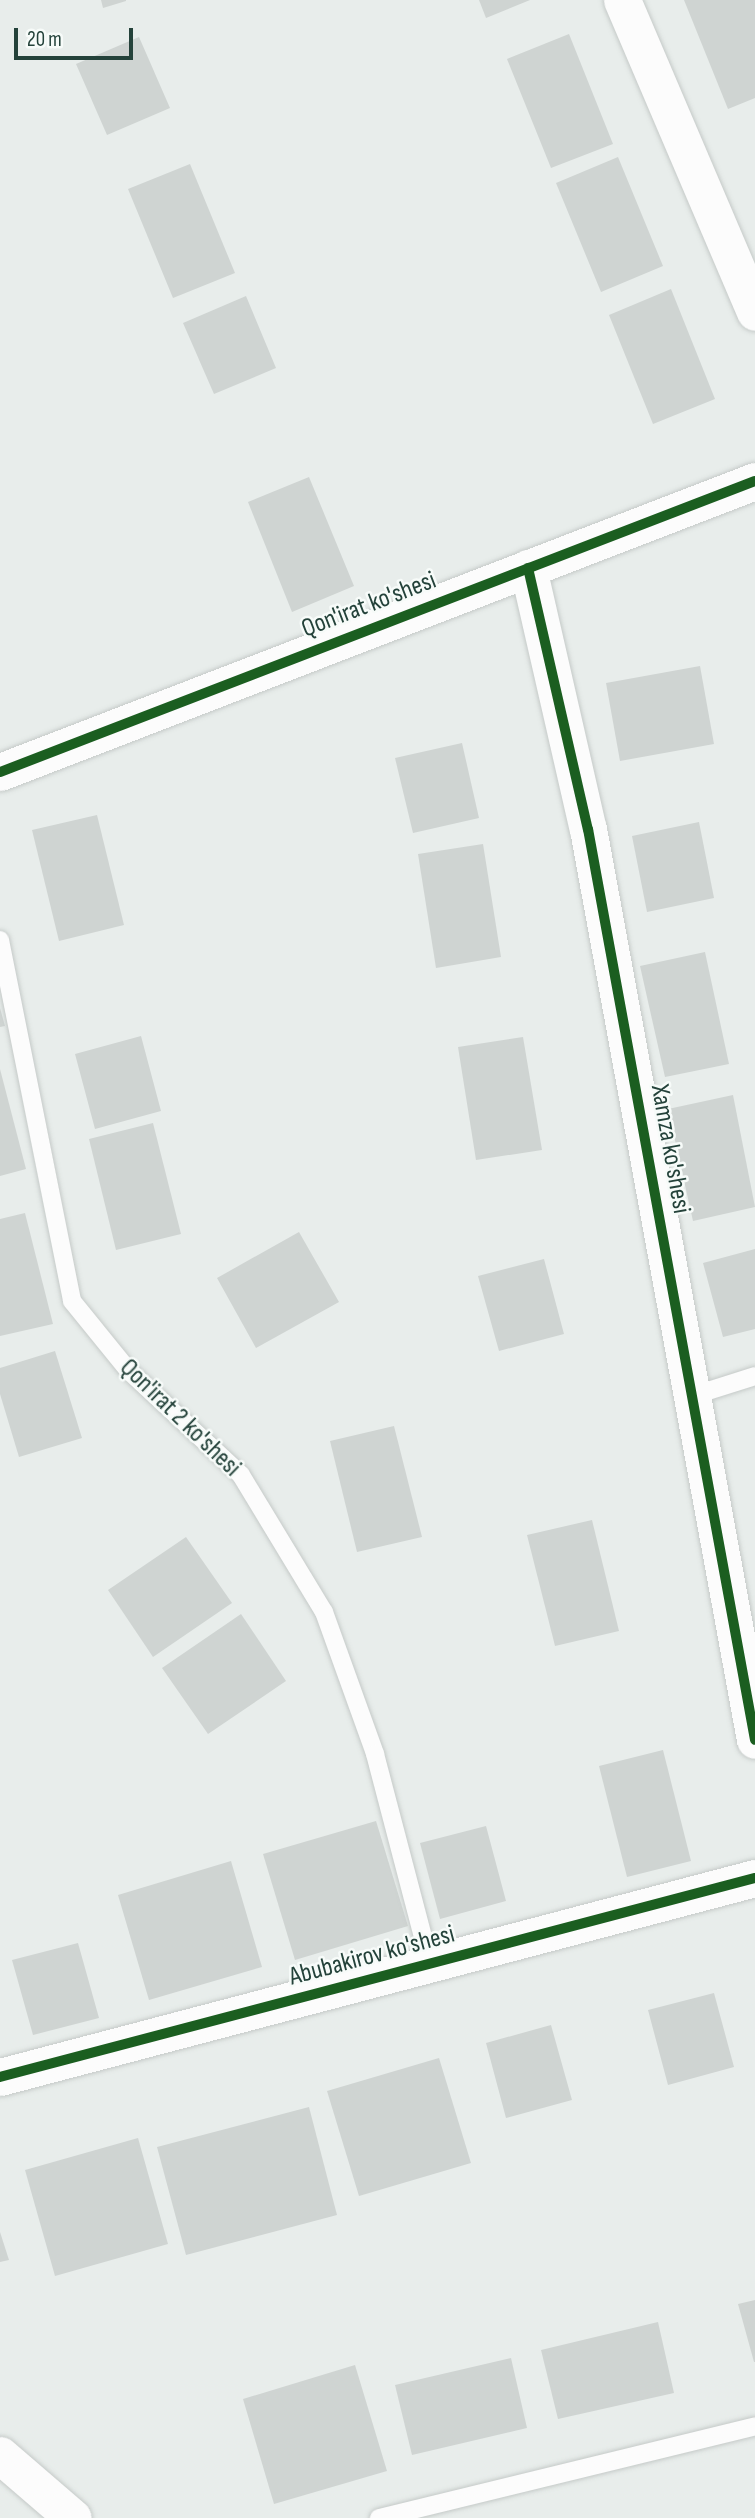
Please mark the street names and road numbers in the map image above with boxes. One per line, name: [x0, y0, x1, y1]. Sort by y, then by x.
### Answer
street label: Qon'irat ko'shesi: [297, 565, 441, 645]
street label: Xamza ko'shesi: [643, 1082, 697, 1216]
street label: Qon'irat 2 ko'shesi: [113, 1353, 247, 1483]
street label: Abubakirov ko'shesi: [286, 1919, 458, 1993]

